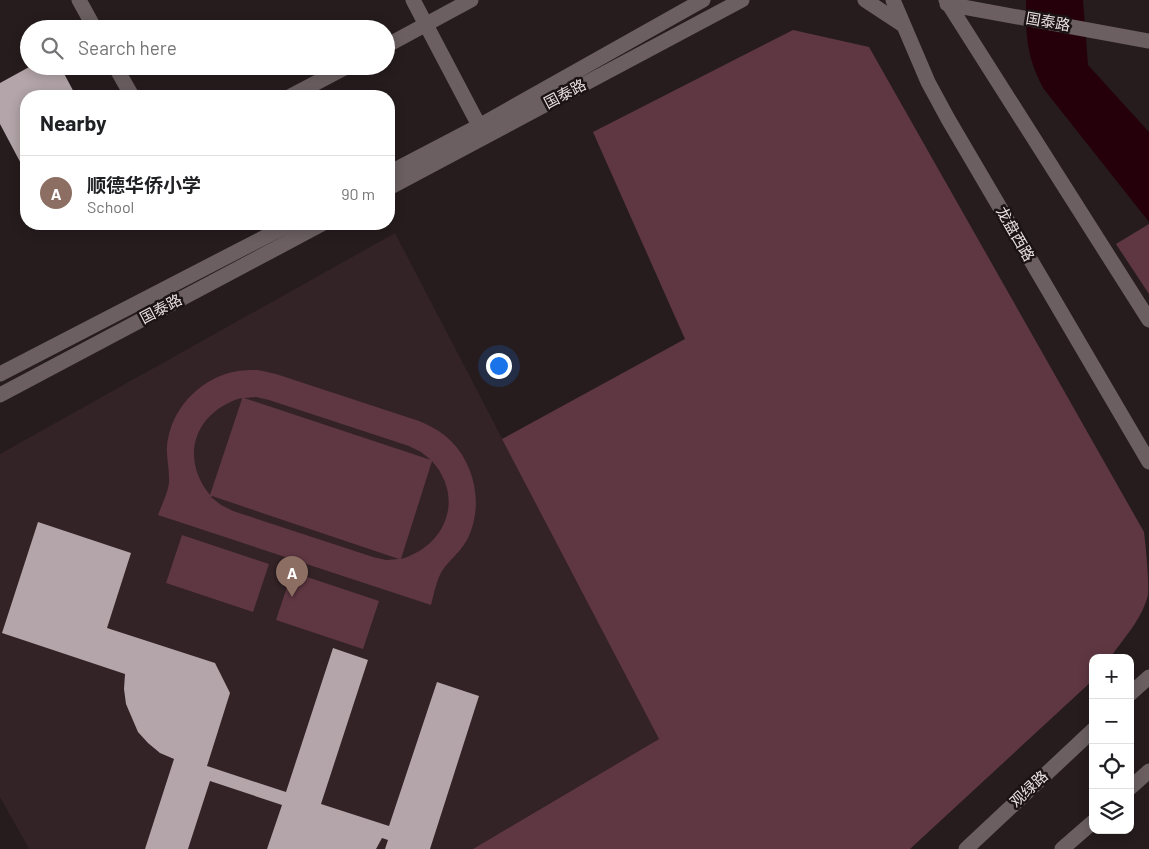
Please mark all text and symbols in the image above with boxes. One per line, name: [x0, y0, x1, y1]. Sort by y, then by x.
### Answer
street label: 国泰路: [1024, 8, 1072, 34]
search box: [20, 20, 395, 75]
icon: search: [38, 34, 66, 62]
text: Search here: [78, 36, 177, 59]
street label: 国泰路: [540, 75, 589, 112]
text: Nearby: [40, 110, 106, 135]
text: 顺德华侨小学: [87, 173, 201, 196]
text: A: [51, 184, 61, 203]
text: 90 m: [341, 184, 375, 203]
text: School: [87, 197, 134, 216]
street label: 龙盘西路: [993, 203, 1039, 264]
street label: 国泰路: [136, 290, 185, 327]
your location: [486, 353, 512, 379]
pin: A: [276, 556, 308, 597]
map controls: [1089, 654, 1134, 834]
button: +: [1089, 654, 1134, 699]
button: −: [1089, 699, 1134, 744]
button: locate: [1089, 744, 1134, 789]
street label: 观绿路: [1006, 766, 1051, 810]
button: layers: [1089, 789, 1134, 834]

